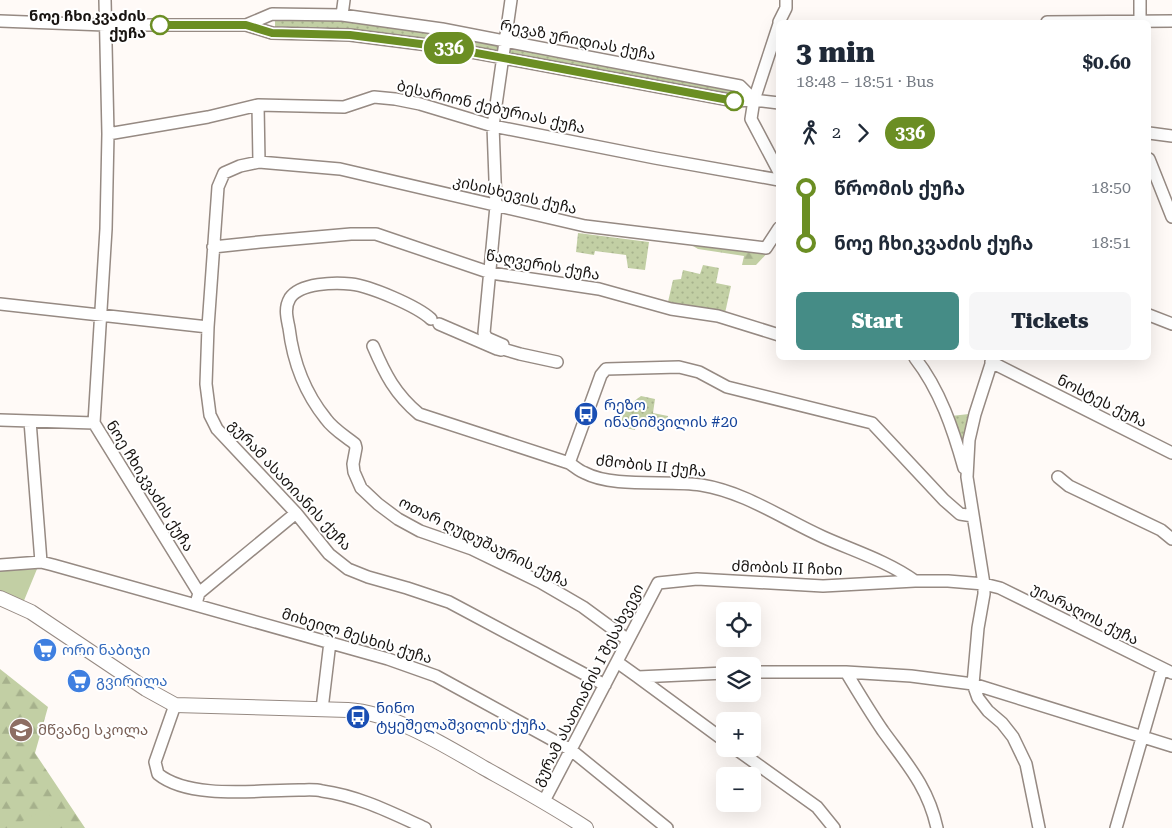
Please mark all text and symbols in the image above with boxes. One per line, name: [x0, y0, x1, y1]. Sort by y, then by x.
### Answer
place label: ნოე ჩხიკვაძის ქუჩა: [29, 7, 146, 42]
marker: ნოე ჩხიკვაძის ქუჩა: [150, 15, 170, 35]
street label: რევაზ ურიდიას ქუჩა: [499, 16, 657, 64]
line badge: 336: [420, 32, 478, 64]
text: 3 min: [796, 36, 875, 69]
text: 336: [434, 37, 464, 58]
text: $0.60: [1082, 51, 1131, 74]
text: 18:48 – 18:51 · Bus: [796, 72, 934, 91]
street label: ბესარიონ ქებურიას ქუჩა: [395, 77, 587, 137]
unlabelled marker: [724, 91, 744, 111]
icon: walk: [796, 119, 824, 147]
icon: forward: [849, 119, 877, 147]
text: 336: [895, 122, 925, 143]
text: 2: [832, 123, 841, 142]
street label: კისისხევის ქუჩა: [451, 172, 579, 218]
text: წრომის ქუჩა: [834, 177, 965, 200]
text: 18:50: [1091, 178, 1131, 197]
text: ნოე ჩხიკვაძის ქუჩა: [834, 232, 1033, 255]
text: 18:51: [1091, 233, 1131, 252]
street label: წაღვერის ქუჩა: [485, 246, 601, 284]
button: Start: [796, 292, 959, 350]
button: Tickets: [969, 292, 1131, 350]
street label: ნოსტეს ქუჩა: [1054, 371, 1150, 431]
place label: რეზო ინანიშვილის #20: [604, 396, 738, 431]
bus stop icon: რეზო ინანიშვილის #20: [573, 401, 599, 427]
street label: გურამ ასათიანის ქუჩა: [225, 416, 355, 554]
street label: ნოე ჩხიკვაძის ქუჩა: [102, 417, 198, 555]
street label: ძმობის II ქუჩა: [595, 451, 707, 481]
street label: ოთარ ღუდუშაურის ქუჩა: [396, 493, 572, 591]
street label: ძმობის II ჩიხი: [731, 557, 843, 579]
street label: უიარაღოს ქუჩა: [1028, 579, 1142, 649]
street label: გურამ ასათიანის I შესახვევი: [529, 581, 647, 789]
map controls: [716, 602, 761, 812]
button: locate: [716, 602, 761, 647]
street label: მიხეილ მესხის ქუჩა: [280, 605, 434, 667]
supermarket icon: ორი ნაბიჯი: [32, 637, 58, 663]
place label: ორი ნაბიჯი: [62, 641, 150, 659]
button: layers: [716, 657, 761, 702]
supermarket icon: გვირილა: [66, 668, 92, 694]
place label: გვირილა: [96, 672, 167, 690]
place label: ნინო ტყეშელაშვილის ქუჩა: [376, 699, 546, 734]
bus stop icon: ნინო ტყეშელაშვილის ქუჩა: [345, 704, 371, 730]
button: +: [716, 712, 761, 757]
school or university icon: მწვანე სკოლა: [8, 717, 34, 743]
place label: მწვანე სკოლა: [38, 721, 148, 739]
button: −: [716, 767, 761, 812]

